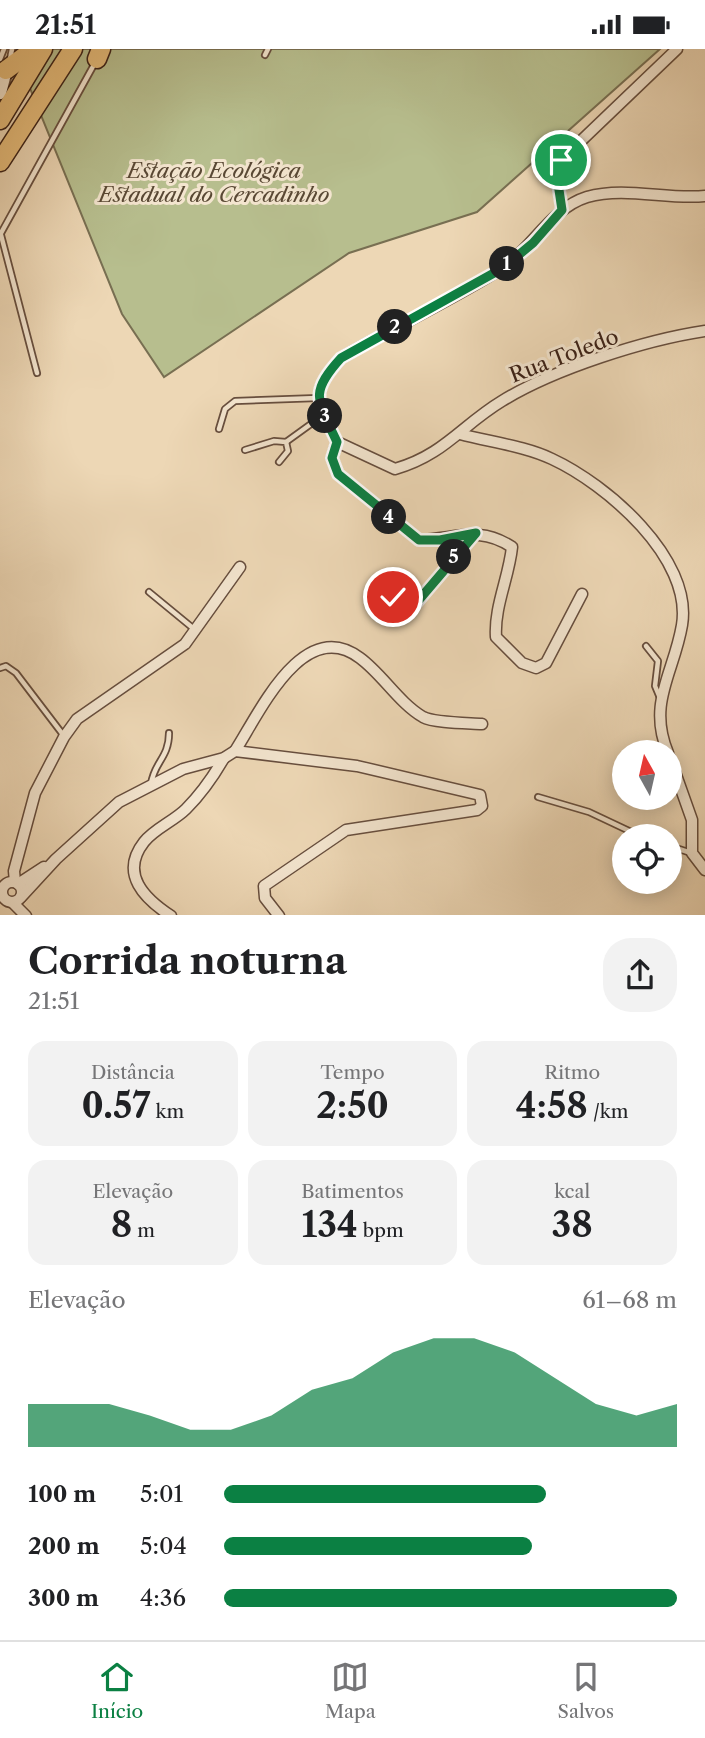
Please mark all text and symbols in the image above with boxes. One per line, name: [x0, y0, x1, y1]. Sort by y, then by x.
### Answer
text: 21:51: [35, 9, 96, 41]
pin: [531, 130, 591, 190]
icon: arrive: [542, 141, 580, 179]
park label: Estação Ecológica Estadual do Cercadinho: [97, 158, 330, 207]
pin: 1: [490, 247, 524, 281]
text: 1: [502, 252, 511, 275]
pin: 2: [378, 309, 412, 345]
text: 2: [389, 315, 400, 338]
street label: Rua Toledo: [506, 323, 622, 388]
pin: 3: [308, 399, 342, 433]
text: 3: [319, 404, 330, 427]
pin: 4: [372, 499, 406, 535]
text: 4: [383, 505, 394, 528]
pin: 5: [436, 539, 472, 575]
text: 5: [448, 545, 459, 568]
pin: [363, 567, 423, 627]
icon: check: [374, 578, 412, 616]
north arrow: [612, 740, 682, 810]
map controls: [612, 740, 682, 894]
button: locate: [612, 824, 682, 894]
text: Corrida noturna: [28, 937, 347, 984]
button: share: [603, 938, 677, 1012]
text: 21:51: [28, 987, 80, 1015]
text: Distância: [91, 1061, 175, 1084]
text: Tempo: [320, 1061, 385, 1084]
text: Ritmo: [544, 1061, 600, 1084]
text: 0.57: [81, 1084, 151, 1127]
text: 2:50: [316, 1084, 389, 1127]
text: 4:58: [516, 1084, 588, 1127]
text: km: [151, 1100, 184, 1123]
text: /km: [588, 1100, 628, 1123]
text: Elevação: [93, 1180, 173, 1203]
text: Batimentos: [301, 1180, 404, 1203]
text: kcal: [554, 1180, 590, 1203]
text: 8: [111, 1203, 132, 1246]
text: 134: [301, 1203, 358, 1246]
text: 38: [552, 1203, 593, 1246]
text: m: [132, 1219, 155, 1242]
text: bpm: [358, 1219, 404, 1242]
text: Elevação: [28, 1286, 126, 1314]
text: 61–68 m: [582, 1286, 677, 1314]
text: 100 m: [28, 1480, 96, 1508]
text: 5:01: [140, 1480, 183, 1508]
text: 200 m: [28, 1532, 100, 1560]
text: 5:04: [140, 1532, 187, 1560]
text: 300 m: [28, 1584, 99, 1612]
text: 4:36: [140, 1584, 186, 1612]
tab: Início: [91, 1658, 143, 1723]
tab: Mapa: [325, 1658, 376, 1723]
tab: Salvos: [558, 1658, 614, 1723]

